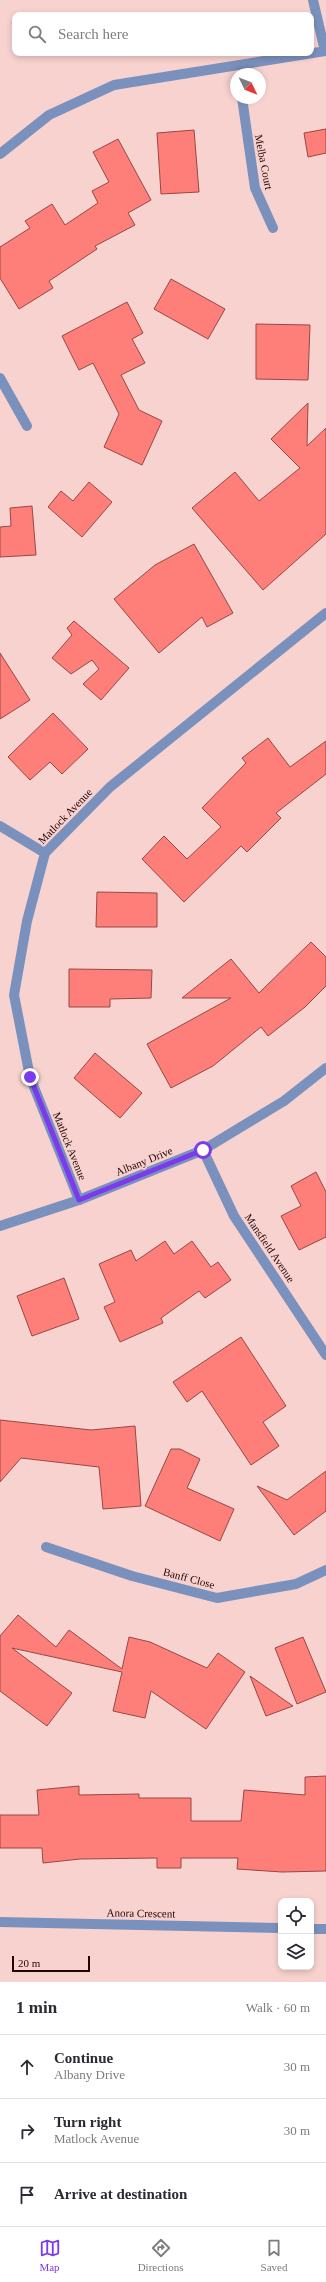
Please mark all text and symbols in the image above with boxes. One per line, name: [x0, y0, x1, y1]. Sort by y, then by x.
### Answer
search box: [12, 12, 314, 56]
icon: search: [26, 23, 48, 45]
text: Search here: [58, 26, 128, 42]
north arrow: [230, 68, 266, 104]
street label: Melba Court: [253, 133, 275, 191]
street label: Matlock Avenue: [36, 786, 94, 846]
route end: [21, 1068, 39, 1086]
street label: Matlock Avenue: [51, 1110, 89, 1182]
route start: [194, 1141, 212, 1159]
street label: Albany Drive: [114, 1144, 174, 1178]
street label: Mansfield Avenue: [243, 1211, 297, 1285]
street label: Banff Close: [162, 1565, 216, 1591]
map controls: [278, 1898, 314, 1970]
button: locate: [278, 1898, 314, 1934]
street label: Anora Crescent: [107, 1906, 175, 1920]
button: layers: [278, 1934, 314, 1970]
scale bar: [12, 1954, 90, 1973]
text: 20 m: [18, 1957, 40, 1969]
text: 1 min: [16, 1998, 57, 2017]
text: Walk · 60 m: [246, 2000, 310, 2015]
text: Continue: [54, 2050, 113, 2066]
icon: ahead: [16, 2056, 38, 2078]
text: 30 m: [284, 2059, 310, 2074]
text: Albany Drive: [54, 2067, 125, 2082]
text: Turn right: [54, 2114, 121, 2130]
icon: right: [16, 2120, 38, 2142]
text: 30 m: [284, 2123, 310, 2138]
text: Matlock Avenue: [54, 2131, 139, 2146]
icon: arrive: [16, 2184, 38, 2206]
text: Arrive at destination: [54, 2186, 187, 2202]
tab: Map: [39, 2237, 61, 2273]
tab: Directions: [138, 2237, 183, 2273]
tab: Saved: [261, 2237, 287, 2273]

